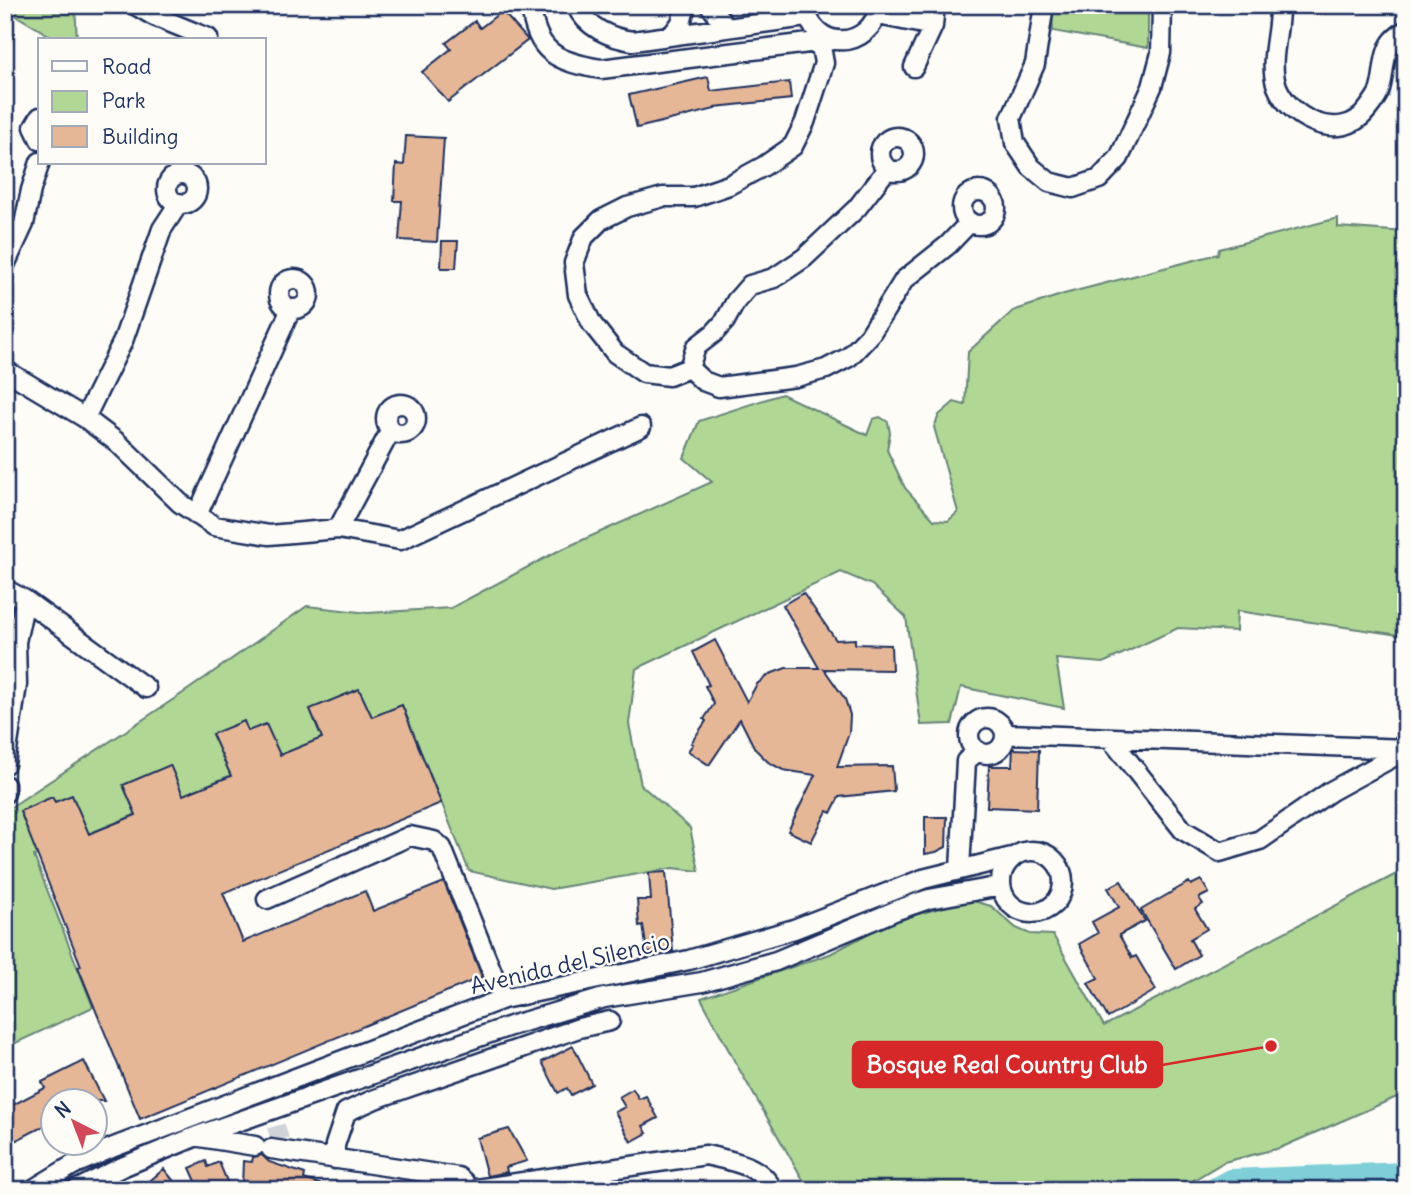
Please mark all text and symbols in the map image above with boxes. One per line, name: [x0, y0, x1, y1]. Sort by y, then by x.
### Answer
legend: [38, 38, 266, 164]
text: Road: [102, 53, 151, 80]
text: Park: [102, 87, 145, 114]
text: Building: [102, 123, 178, 150]
street label: Avenida del Silencio: [467, 926, 673, 1000]
callout: Bosque Real Country Club: [853, 1042, 1162, 1087]
text: Bosque Real Country Club: [867, 1049, 1147, 1079]
north arrow: [38, 1086, 108, 1156]
text: N: [50, 1096, 76, 1123]

